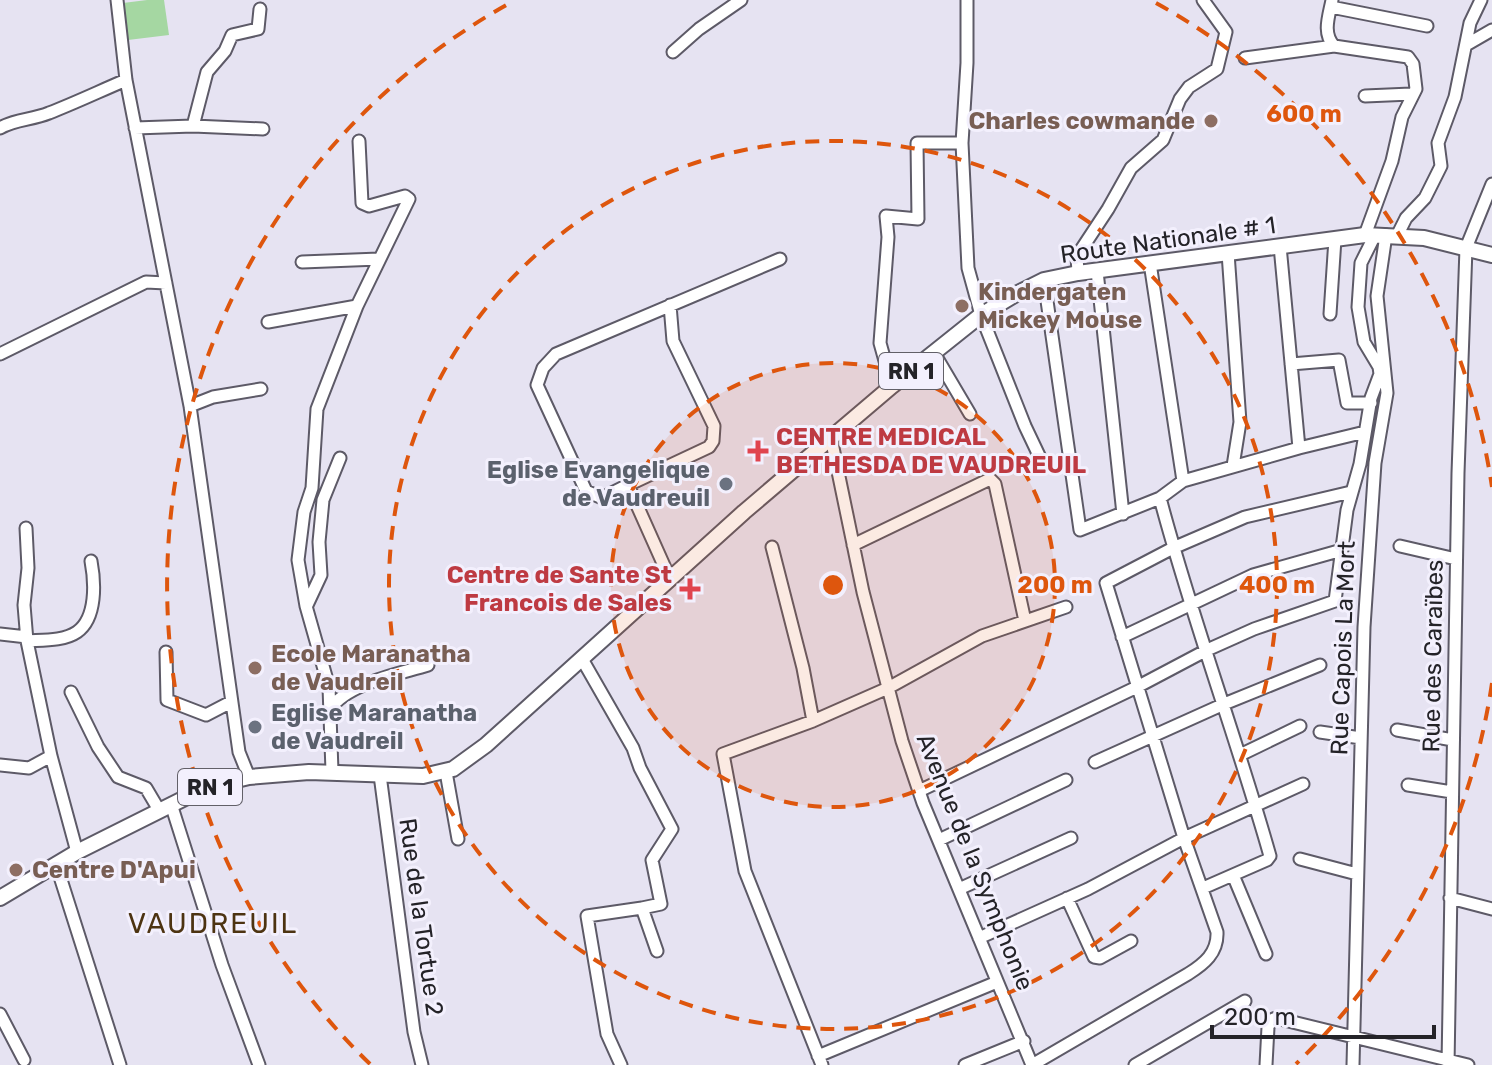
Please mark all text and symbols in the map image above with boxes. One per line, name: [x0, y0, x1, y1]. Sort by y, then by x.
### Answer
text: 600 m: [1266, 100, 1342, 128]
place label: Charles cowmande: [968, 107, 1195, 135]
marker: Charles cowmande: [1202, 112, 1220, 130]
street label: Route Nationale # 1: [1059, 211, 1277, 269]
place label: Kindergaten Mickey Mouse: [978, 278, 1142, 334]
marker: Kindergaten Mickey Mouse: [953, 297, 971, 315]
road number: RN 1: [879, 353, 943, 389]
place label: CENTRE MEDICAL BETHESDA DE VAUDREUIL: [776, 423, 1086, 479]
marker: CENTRE MEDICAL BETHESDA DE VAUDREUIL: [747, 440, 769, 462]
place label: Eglise Evangelique de Vaudreuil: [487, 456, 710, 512]
marker: Eglise Evangelique de Vaudreuil: [717, 475, 735, 493]
street label: Rue Capois La Mort: [1325, 540, 1361, 756]
street label: Rue des Caraïbes: [1417, 559, 1449, 753]
place label: Centre de Sante St Francois de Sales: [447, 561, 672, 617]
centre of rings: [819, 571, 847, 599]
text: 200 m: [1017, 571, 1093, 599]
text: 400 m: [1239, 571, 1315, 599]
marker: Centre de Sante St Francois de Sales: [679, 578, 701, 600]
place label: Ecole Maranatha de Vaudreil: [271, 640, 471, 696]
marker: Ecole Maranatha de Vaudreil: [246, 659, 264, 677]
place label: Eglise Maranatha de Vaudreil: [271, 699, 477, 755]
marker: Eglise Maranatha de Vaudreil: [246, 718, 264, 736]
street label: Avenue de la Symphonie: [911, 730, 1039, 994]
road number: RN 1: [178, 769, 242, 805]
street label: Rue de la Tortue 2: [393, 816, 449, 1018]
place label: Centre D'Apui: [32, 856, 196, 884]
marker: Centre D'Apui: [7, 861, 25, 879]
district label: VAUDREUIL: [128, 907, 298, 940]
scale bar: [1212, 989, 1434, 1039]
text: 200 m: [1224, 1003, 1296, 1031]

